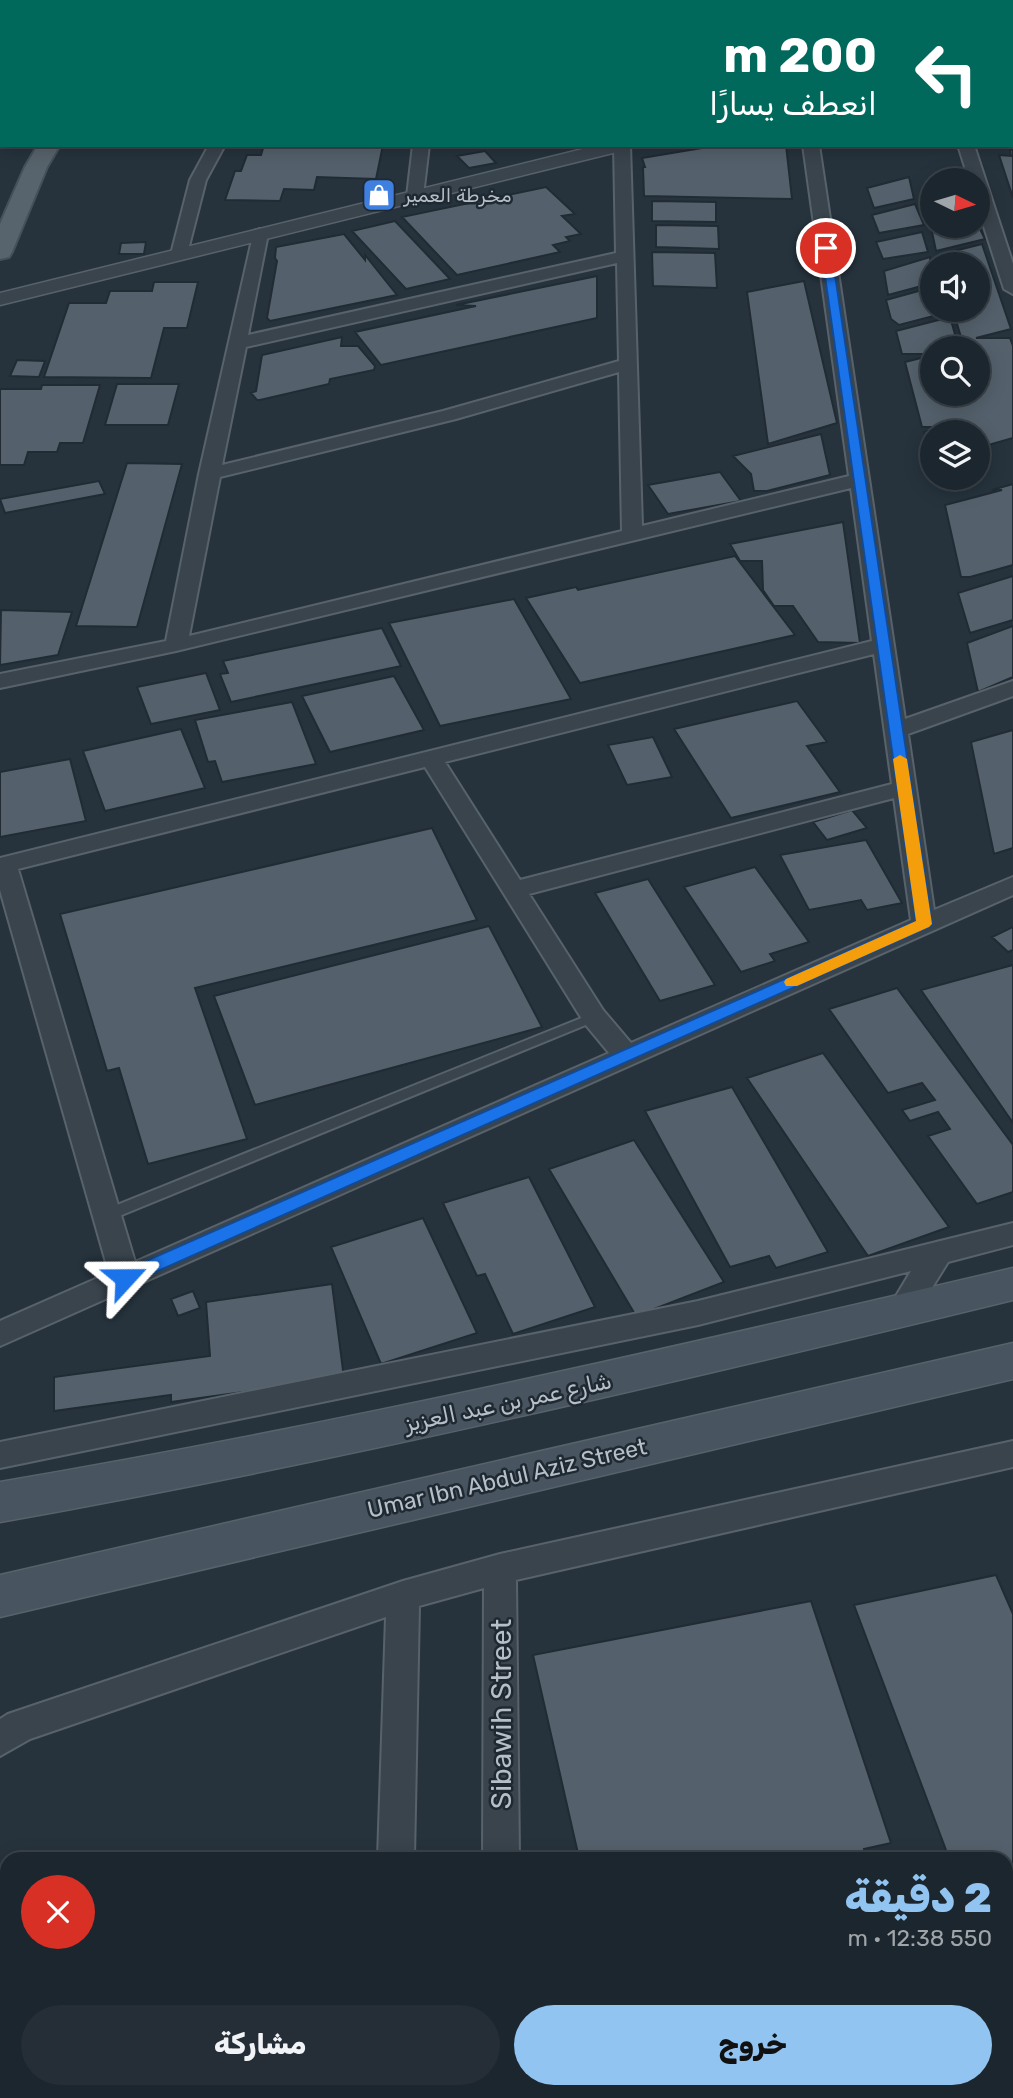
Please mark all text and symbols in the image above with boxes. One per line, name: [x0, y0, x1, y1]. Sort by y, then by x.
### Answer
text: 200 m: [723, 26, 877, 84]
icon: left: [901, 28, 992, 119]
text: انعطف يسارًا: [709, 85, 877, 123]
north arrow: [920, 168, 990, 238]
map controls: [920, 168, 990, 490]
shop icon: مخرطة العمير: [360, 176, 398, 214]
place label: مخرطة العمير: [403, 184, 512, 207]
pin: [796, 218, 856, 278]
icon: arrive: [807, 229, 845, 267]
button: sound: [920, 252, 990, 322]
button: search: [920, 336, 990, 406]
button: layers: [920, 420, 990, 490]
position arrow: [88, 1241, 162, 1315]
street label: شارع عمر بن عبد العزيز: [400, 1366, 615, 1440]
street label: Umar Ibn Abdul Aziz Street: [365, 1432, 649, 1524]
street label: Sibawih Street: [485, 1619, 518, 1809]
text: 2 دقيقة: [845, 1873, 992, 1923]
button: close: [21, 1875, 95, 1949]
text: 550 m · 12:38: [847, 1924, 992, 1952]
button: مشاركة: [21, 2005, 500, 2085]
button: خروج: [514, 2005, 992, 2085]

